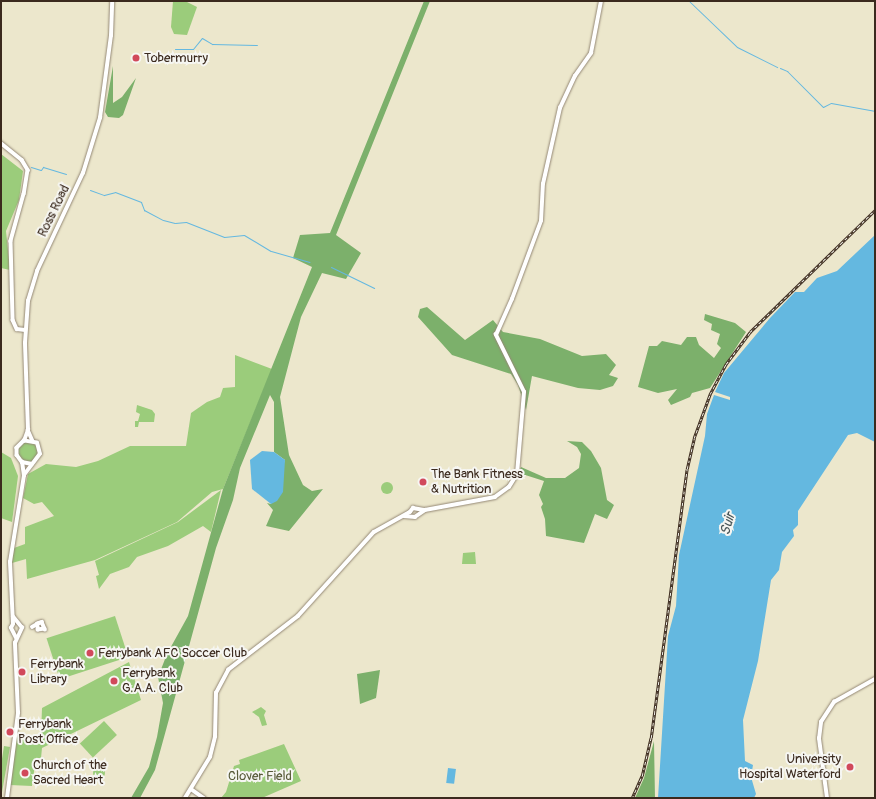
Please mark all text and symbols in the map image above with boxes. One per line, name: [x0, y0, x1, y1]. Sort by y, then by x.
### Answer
place label: Tobermurry: [144, 50, 208, 66]
marker: Tobermurry: [131, 53, 141, 63]
street label: Ross Road: [35, 182, 73, 240]
place label: The Bank Fitness & Nutrition: [431, 467, 523, 498]
marker: The Bank Fitness & Nutrition: [418, 477, 428, 487]
water label: Suir: [717, 511, 739, 537]
place label: Ferrybank AFC Soccer Club: [98, 645, 247, 661]
marker: Ferrybank AFC Soccer Club: [85, 648, 95, 658]
place label: Ferrybank Library: [30, 657, 83, 688]
place label: Ferrybank G.A.A. Club: [122, 666, 183, 697]
marker: Ferrybank Library: [17, 667, 27, 677]
marker: Ferrybank G.A.A. Club: [109, 676, 119, 686]
place label: Ferrybank Post Office: [18, 717, 78, 748]
marker: Ferrybank Post Office: [5, 727, 15, 737]
place label: University Hospital Waterford: [739, 752, 841, 783]
place label: Church of the Sacred Heart: [33, 758, 107, 789]
marker: University Hospital Waterford: [844, 761, 856, 773]
marker: Church of the Sacred Heart: [20, 768, 30, 778]
park label: Clover Field: [228, 768, 292, 784]

